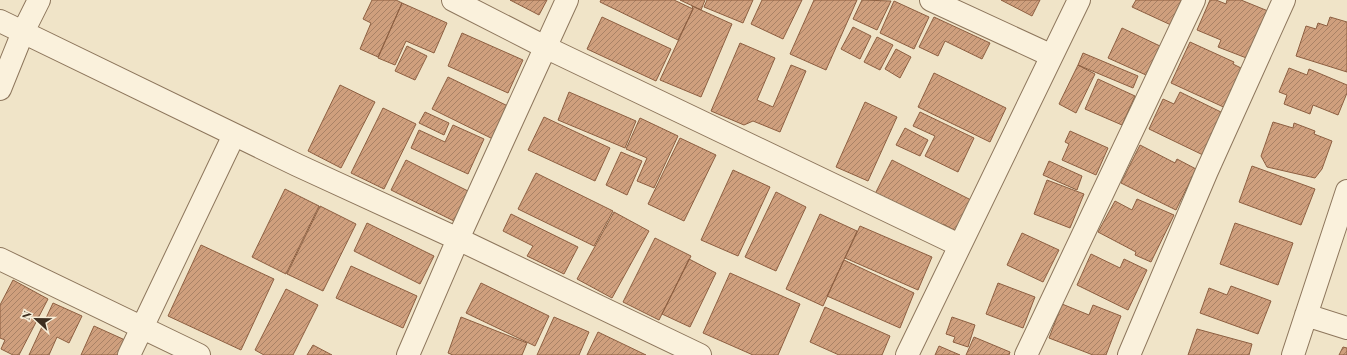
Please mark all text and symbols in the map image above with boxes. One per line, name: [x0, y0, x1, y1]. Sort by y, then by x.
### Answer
north arrow: [16, 299, 56, 339]
text: N: [18, 309, 35, 322]

